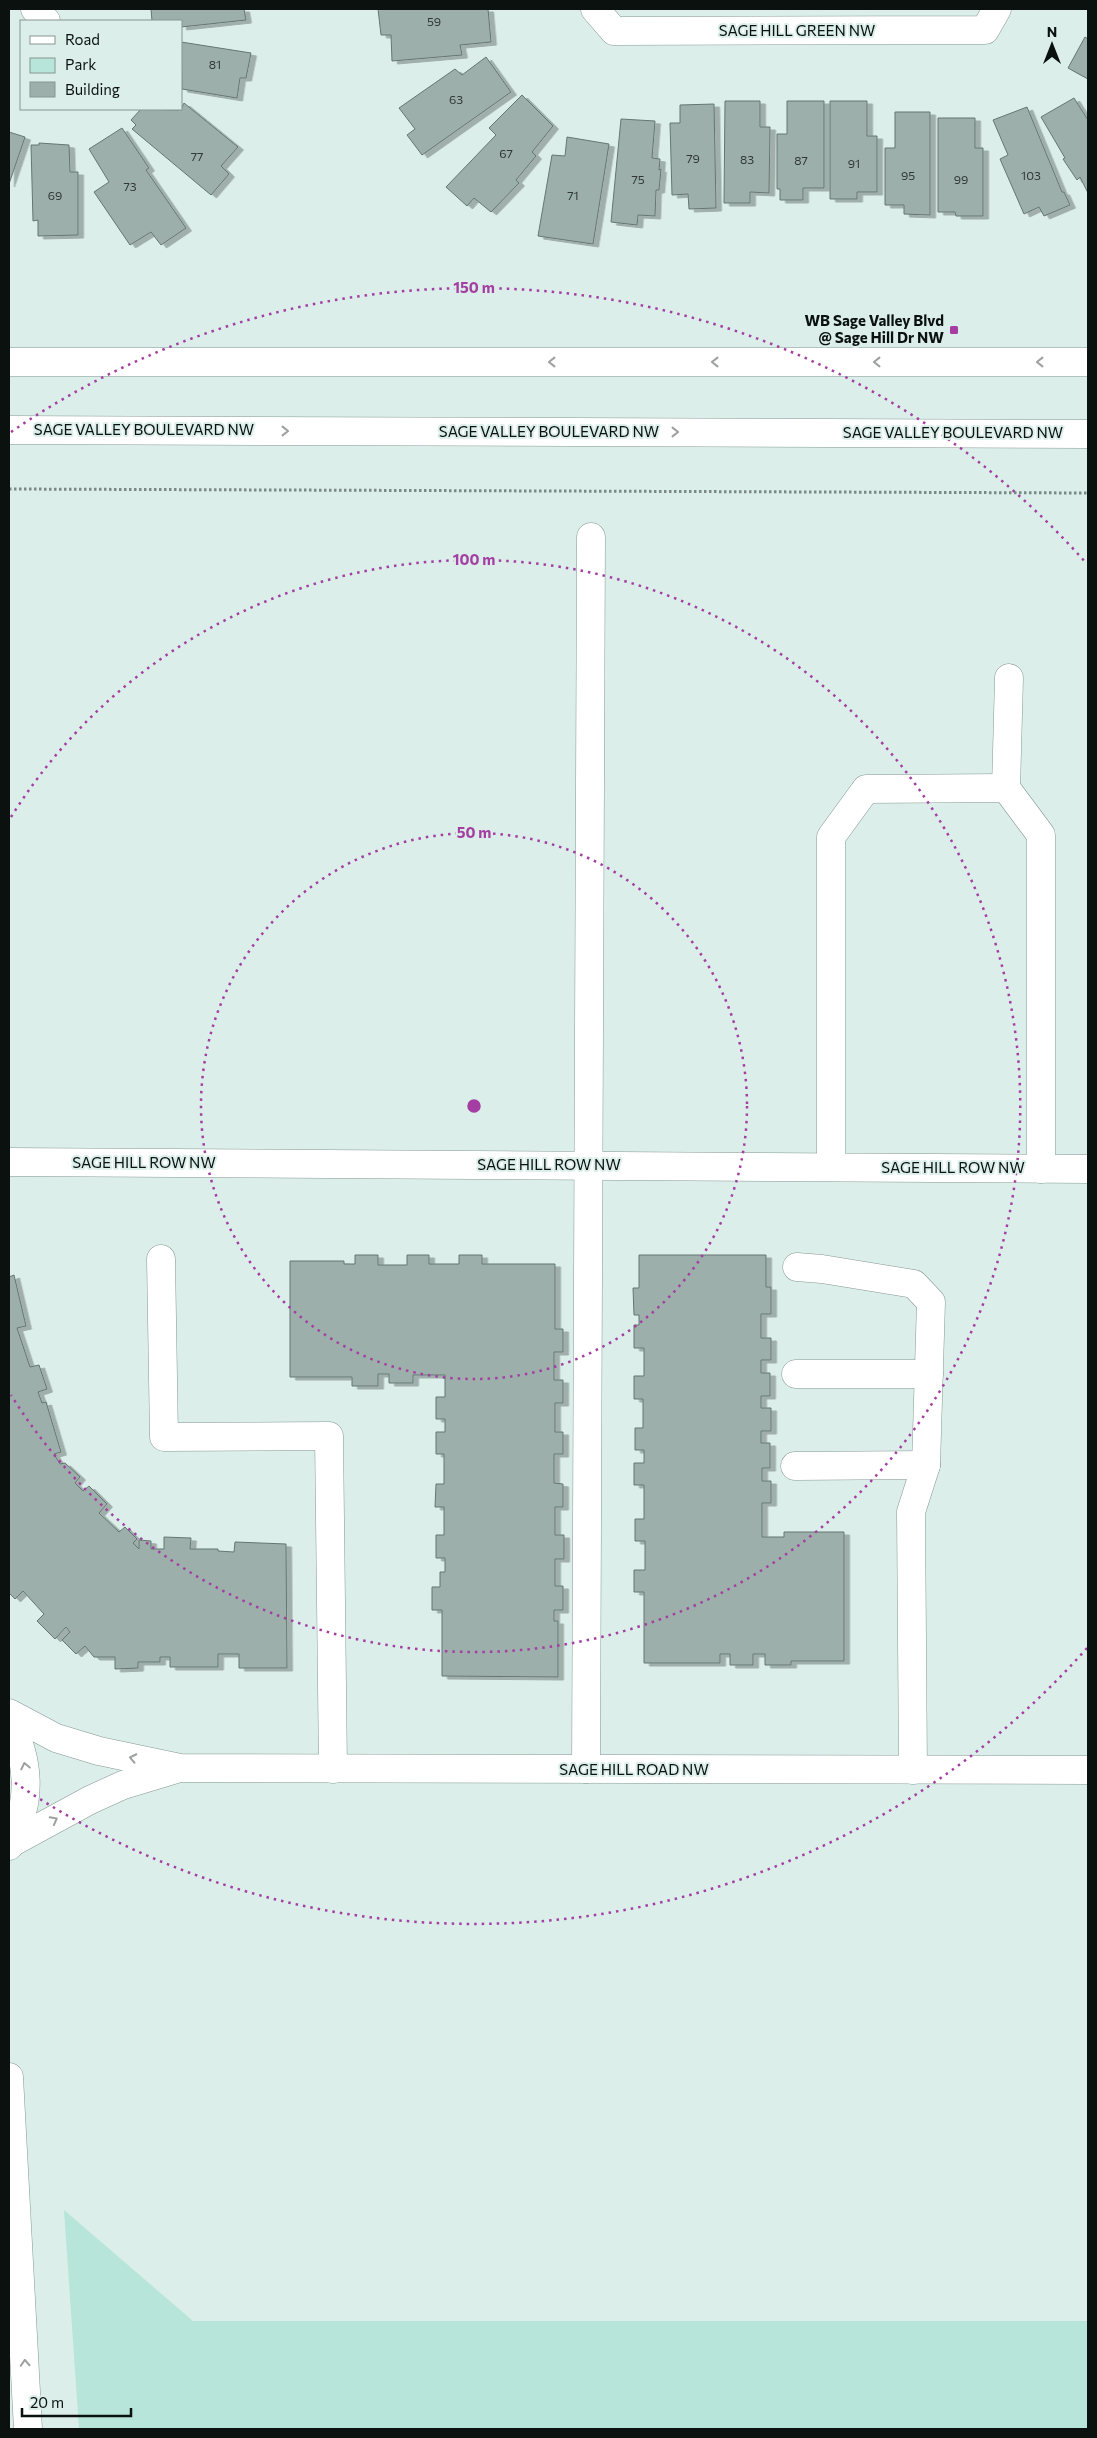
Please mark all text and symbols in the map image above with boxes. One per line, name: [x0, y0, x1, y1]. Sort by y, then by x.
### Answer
house number: 59: [427, 14, 441, 28]
legend: [20, 20, 182, 110]
north arrow: [1027, 20, 1077, 70]
street label: SAGE HILL GREEN NW: [719, 21, 875, 39]
text: N: [1047, 23, 1057, 40]
text: Road: [65, 30, 100, 48]
text: Park: [65, 55, 96, 73]
house number: 81: [209, 57, 221, 71]
text: Building: [65, 80, 120, 98]
house number: 63: [449, 92, 463, 106]
house number: 67: [499, 146, 513, 160]
house number: 77: [191, 149, 203, 163]
house number: 79: [686, 151, 700, 165]
house number: 83: [740, 152, 754, 166]
house number: 87: [794, 153, 808, 167]
house number: 91: [848, 156, 860, 170]
house number: 95: [901, 168, 915, 182]
house number: 103: [1021, 168, 1041, 182]
house number: 75: [631, 172, 645, 186]
house number: 99: [954, 172, 968, 186]
house number: 73: [123, 179, 137, 193]
house number: 69: [48, 188, 62, 202]
house number: 71: [567, 188, 579, 202]
text: 150 m: [453, 278, 495, 296]
place label: WB Sage Valley Blvd @ Sage Hill Dr NW: [804, 311, 944, 346]
marker: WB Sage Valley Blvd @ Sage Hill Dr NW: [948, 324, 960, 336]
one-way arrow: [548, 357, 556, 367]
one-way arrow: [710, 357, 718, 367]
one-way arrow: [873, 357, 880, 367]
one-way arrow: [1035, 357, 1043, 367]
street label: SAGE VALLEY BOULEVARD NW: [34, 420, 254, 438]
street label: SAGE VALLEY BOULEVARD NW: [439, 422, 659, 440]
street label: SAGE VALLEY BOULEVARD NW: [843, 423, 1063, 441]
one-way arrow: [282, 426, 289, 436]
one-way arrow: [672, 427, 679, 437]
text: 100 m: [453, 550, 495, 568]
text: 50 m: [457, 823, 491, 841]
centre of rings: [465, 1097, 483, 1115]
street label: SAGE HILL ROW NW: [72, 1153, 216, 1171]
street label: SAGE HILL ROW NW: [477, 1155, 621, 1173]
street label: SAGE HILL ROW NW: [881, 1158, 1025, 1176]
one-way arrow: [128, 1753, 137, 1764]
street label: SAGE HILL ROAD NW: [559, 1760, 709, 1778]
one-way arrow: [20, 1761, 31, 1770]
one-way arrow: [49, 1816, 58, 1826]
one-way arrow: [19, 2359, 30, 2367]
scale bar: [22, 2386, 131, 2418]
text: 20 m: [30, 2393, 64, 2411]

